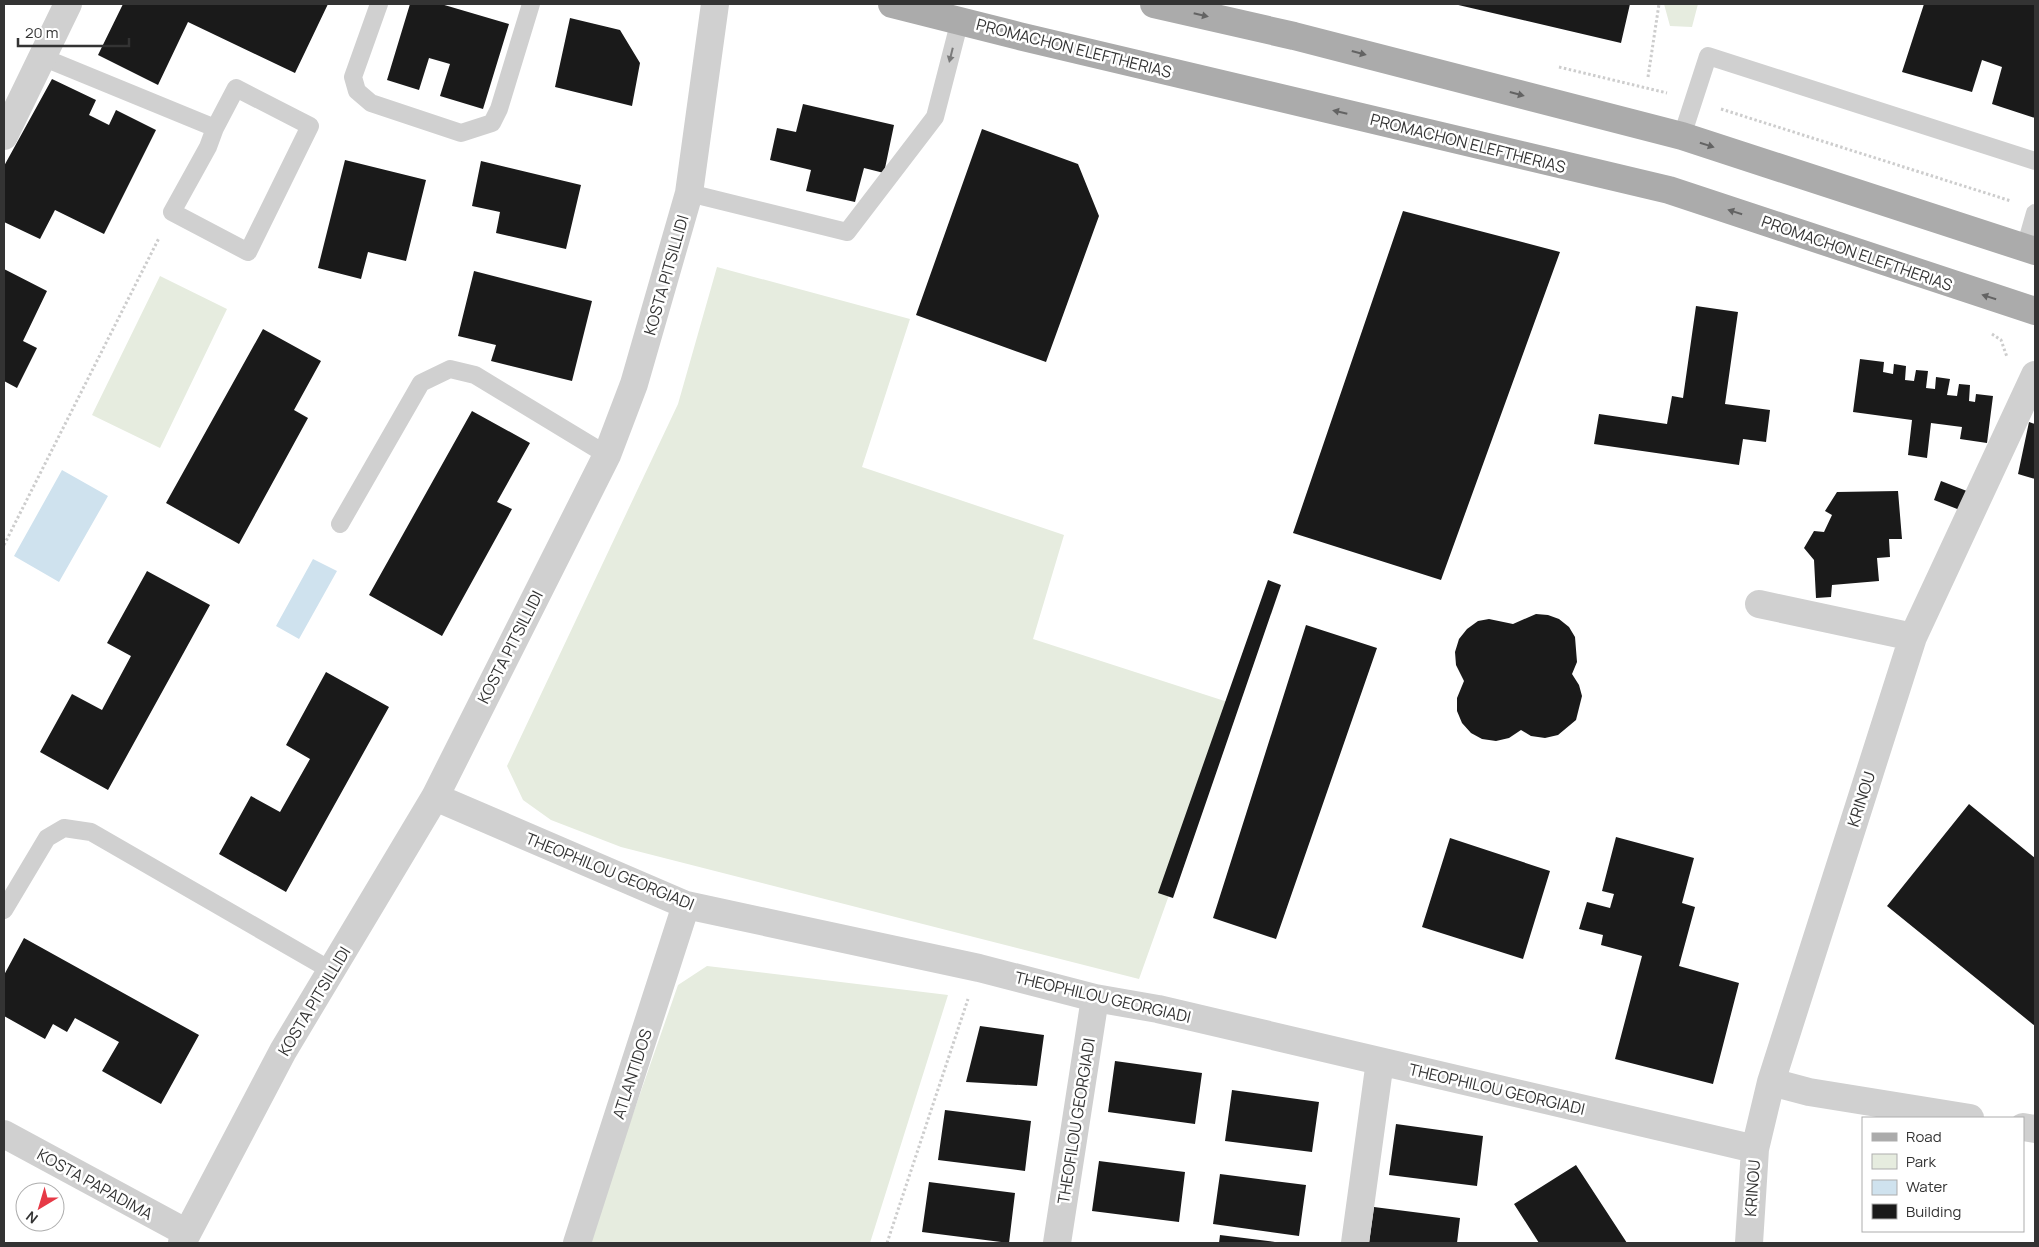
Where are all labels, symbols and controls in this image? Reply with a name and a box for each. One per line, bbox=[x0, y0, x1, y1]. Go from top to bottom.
one-way arrow bbox=[1194, 11, 1209, 19]
street label: PROMACHON ELEFTHERIAS bbox=[974, 13, 1174, 83]
scale bar bbox=[18, 15, 129, 47]
text: 20 m bbox=[25, 22, 58, 43]
one-way arrow bbox=[947, 47, 955, 62]
one-way arrow bbox=[1352, 49, 1367, 57]
one-way arrow bbox=[1509, 90, 1524, 98]
one-way arrow bbox=[1333, 108, 1348, 116]
street label: PROMACHON ELEFTHERIAS bbox=[1368, 108, 1568, 178]
one-way arrow bbox=[1700, 141, 1715, 149]
one-way arrow bbox=[1728, 207, 1743, 215]
street label: PROMACHON ELEFTHERIAS bbox=[1759, 210, 1955, 296]
street label: KOSTA PITSILLIDI bbox=[638, 212, 694, 338]
one-way arrow bbox=[1981, 292, 1996, 300]
street label: KOSTA PITSILLIDI bbox=[472, 587, 548, 707]
street label: KRINOU bbox=[1842, 768, 1880, 830]
street label: THEOPHILOU GEORGIADI bbox=[522, 827, 698, 915]
street label: KOSTA PITSILLIDI bbox=[273, 942, 355, 1060]
street label: THEOPHILOU GEORGIADI bbox=[1013, 966, 1193, 1028]
street label: ATLANTIDOS bbox=[607, 1026, 657, 1122]
street label: THEOFILOU GEORGIADI bbox=[1052, 1037, 1100, 1205]
street label: THEOPHILOU GEORGIADI bbox=[1407, 1058, 1587, 1120]
legend bbox=[1862, 1117, 2024, 1232]
text: Road bbox=[1906, 1126, 1942, 1147]
street label: KOSTA PAPADIMA bbox=[33, 1143, 157, 1225]
text: Park bbox=[1906, 1151, 1936, 1172]
street label: KRINOU bbox=[1739, 1159, 1765, 1217]
text: Water bbox=[1906, 1176, 1948, 1197]
north arrow bbox=[15, 1182, 65, 1232]
text: Building bbox=[1906, 1201, 1961, 1222]
text: N bbox=[22, 1207, 42, 1228]

